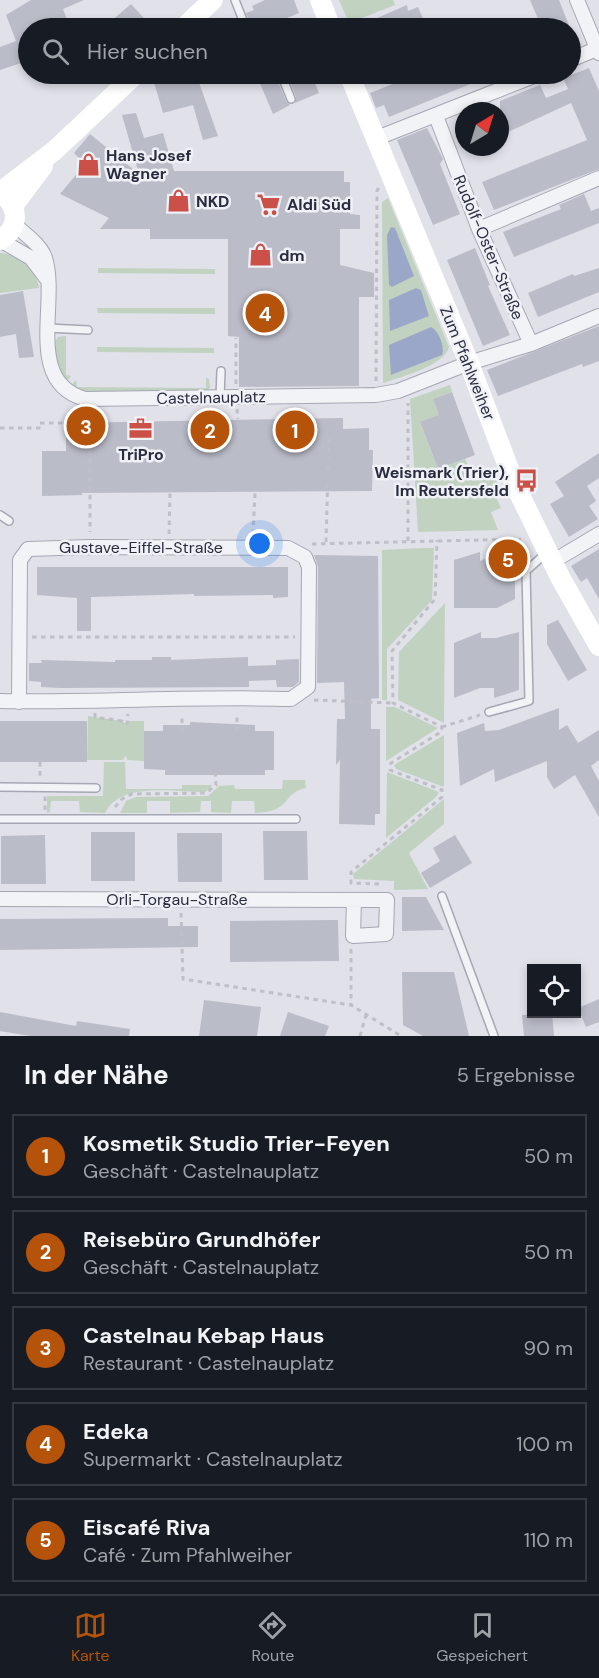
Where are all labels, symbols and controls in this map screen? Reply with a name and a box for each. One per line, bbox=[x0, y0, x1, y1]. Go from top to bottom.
search box bbox=[18, 18, 581, 84]
icon: search bbox=[39, 35, 72, 68]
text: Hier suchen bbox=[87, 37, 208, 66]
north arrow bbox=[455, 102, 509, 156]
place label: Hans Josef Wagner bbox=[106, 145, 192, 184]
shop icon: Hans Josef Wagner bbox=[75, 151, 101, 177]
street label: Rudolf-Oster-Straße bbox=[449, 172, 529, 323]
shop icon: NKD bbox=[165, 188, 191, 214]
place label: NKD bbox=[196, 191, 229, 212]
supermarket icon: Aldi Süd bbox=[256, 191, 282, 217]
place label: Aldi Süd bbox=[287, 194, 351, 215]
shop icon: dm bbox=[248, 242, 274, 268]
place label: dm bbox=[279, 245, 305, 266]
pin: 4 bbox=[246, 290, 284, 336]
street label: Zum Pfahlweiher bbox=[435, 303, 500, 423]
street label: Castelnauplatz bbox=[156, 386, 266, 409]
pin: 3 bbox=[66, 404, 106, 448]
pin: 2 bbox=[190, 408, 230, 452]
pin: 1 bbox=[276, 408, 314, 452]
office icon: TriPro bbox=[128, 416, 154, 442]
place label: TriPro bbox=[118, 444, 164, 465]
place label: Weismark (Trier), Im Reutersfeld bbox=[374, 462, 509, 501]
bus stop icon: Weismark (Trier), Im Reutersfeld bbox=[514, 468, 540, 494]
your location bbox=[245, 529, 274, 558]
pin: 5 bbox=[488, 536, 528, 582]
street label: Gustave-Eiffel-Straße bbox=[59, 537, 223, 558]
street label: Orli-Torgau-Straße bbox=[106, 889, 248, 910]
map controls bbox=[527, 964, 581, 1018]
button: locate bbox=[527, 964, 581, 1018]
text: In der Nähe bbox=[24, 1058, 169, 1092]
text: 5 Ergebnisse bbox=[457, 1062, 575, 1088]
text: Kosmetik Studio Trier-Feyen bbox=[83, 1129, 390, 1158]
text: 1 bbox=[42, 1143, 49, 1169]
text: 50 m bbox=[524, 1143, 573, 1169]
text: Geschäft · Castelnauplatz bbox=[83, 1158, 319, 1184]
text: Reisebüro Grundhöfer bbox=[83, 1225, 320, 1254]
text: 2 bbox=[40, 1239, 51, 1265]
text: 50 m bbox=[524, 1239, 573, 1265]
text: Geschäft · Castelnauplatz bbox=[83, 1254, 319, 1280]
text: Castelnau Kebap Haus bbox=[83, 1321, 324, 1350]
text: 3 bbox=[39, 1335, 52, 1361]
text: 90 m bbox=[524, 1335, 573, 1361]
text: Restaurant · Castelnauplatz bbox=[83, 1350, 334, 1376]
text: Edeka bbox=[83, 1417, 149, 1446]
text: 4 bbox=[39, 1431, 52, 1457]
text: 100 m bbox=[516, 1431, 573, 1457]
text: Supermarkt · Castelnauplatz bbox=[83, 1446, 343, 1472]
text: Eiscafé Riva bbox=[83, 1513, 211, 1542]
text: 5 bbox=[39, 1527, 52, 1553]
text: 110 m bbox=[524, 1527, 573, 1553]
text: Café · Zum Pfahlweiher bbox=[83, 1542, 292, 1568]
tab: Karte bbox=[71, 1609, 110, 1666]
tab: Route bbox=[252, 1609, 294, 1666]
tab: Gespeichert bbox=[436, 1609, 528, 1666]

